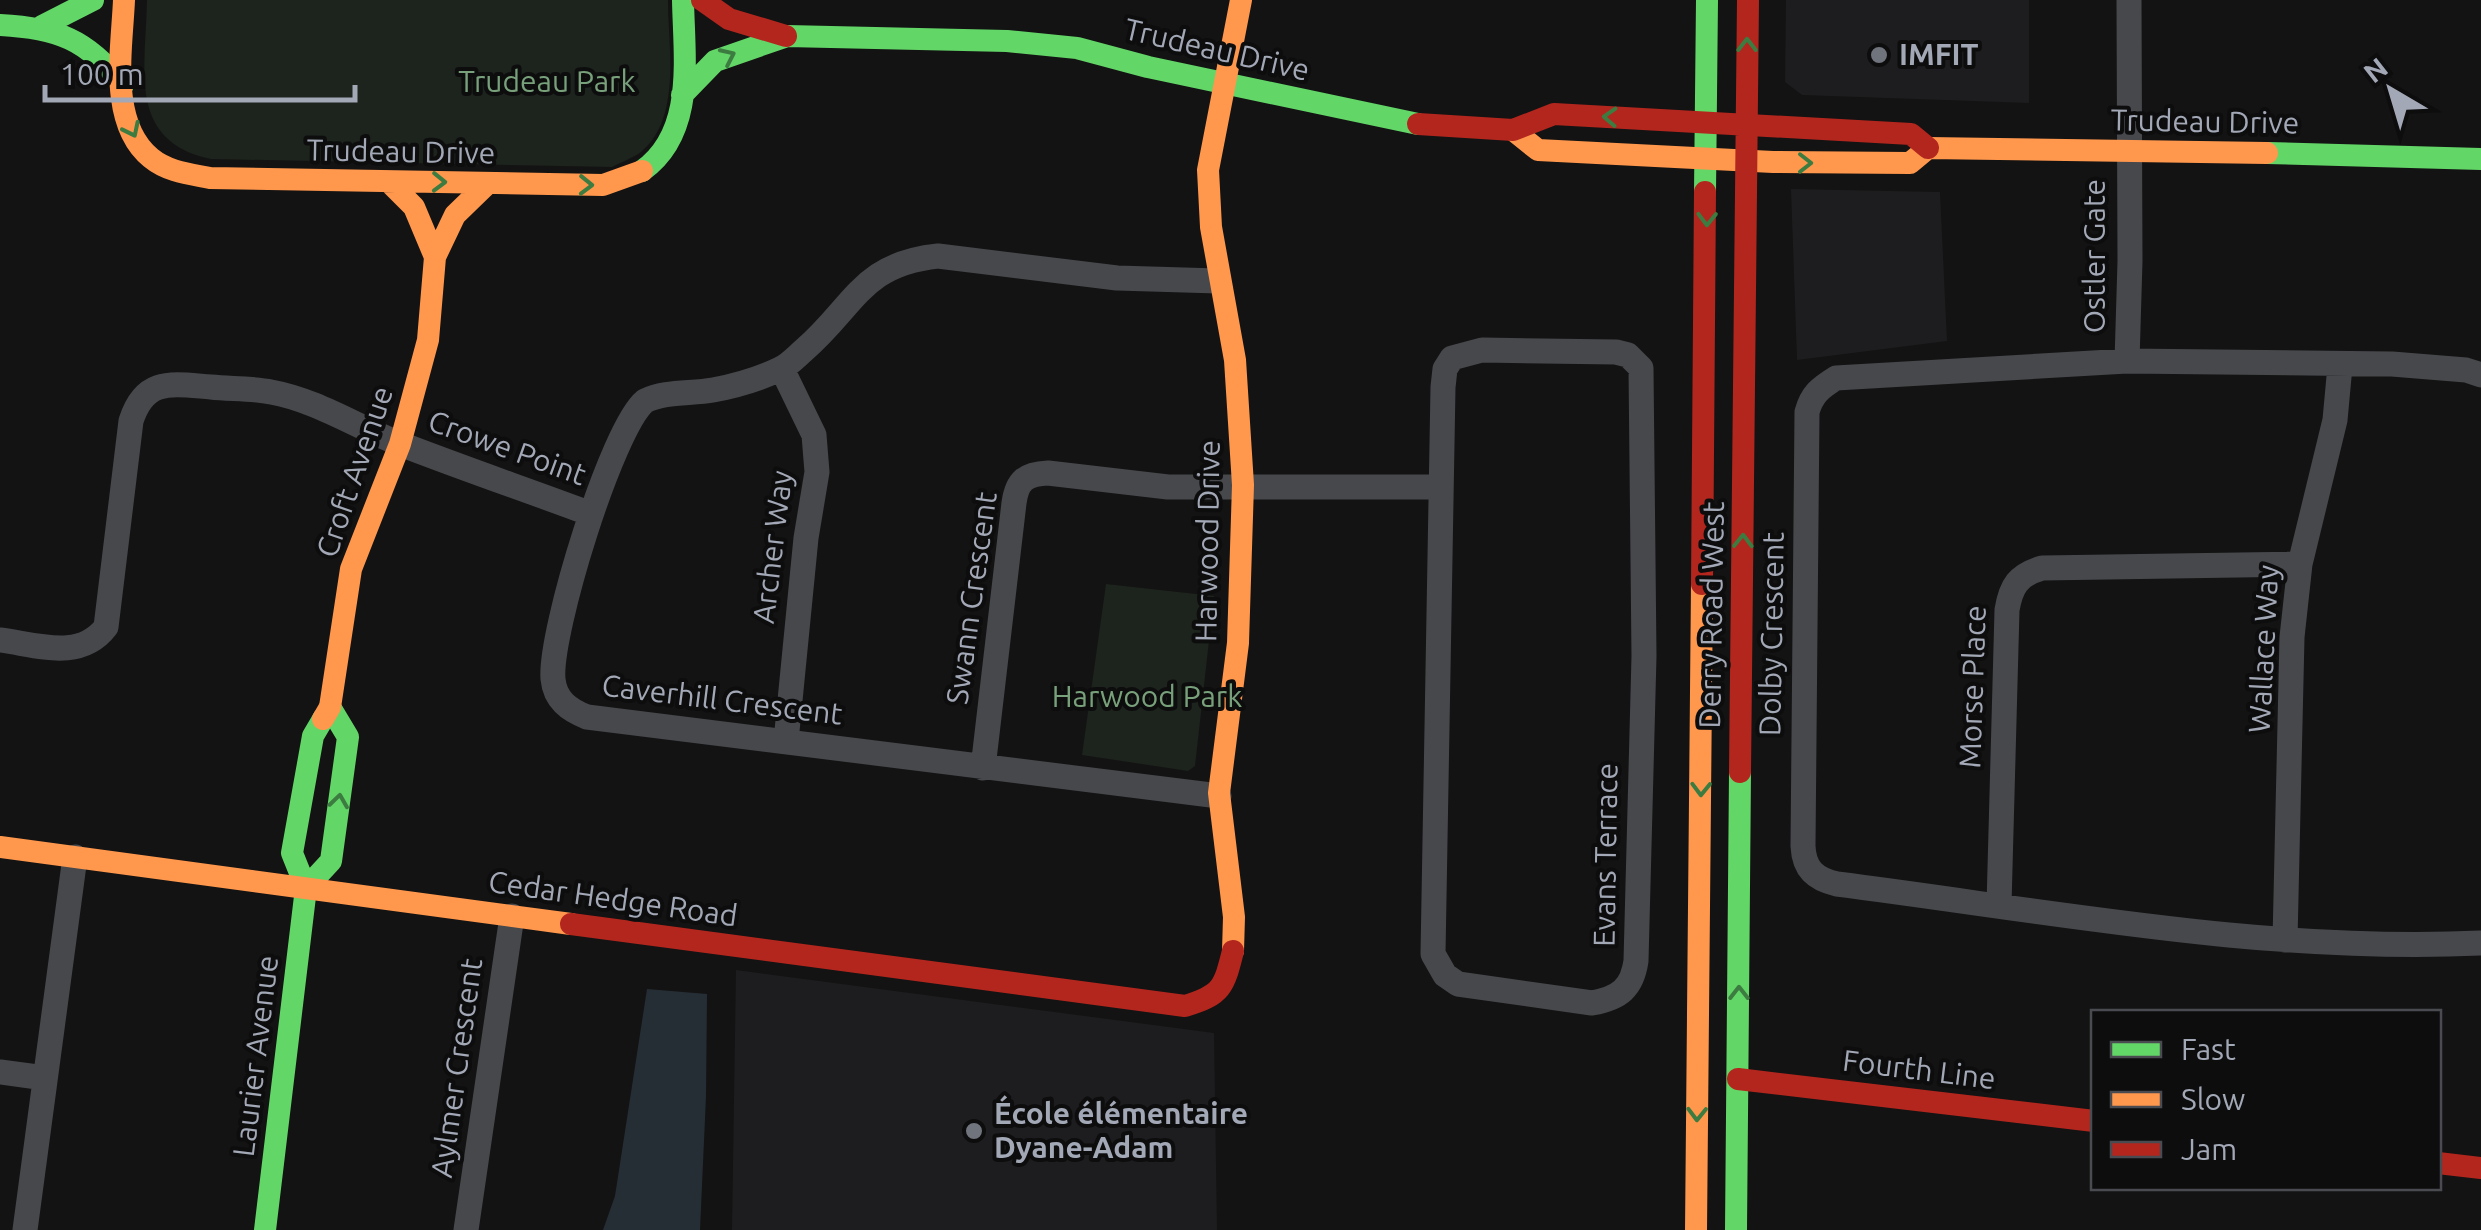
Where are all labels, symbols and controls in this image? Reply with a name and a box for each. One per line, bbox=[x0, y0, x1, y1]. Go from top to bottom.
street label: Trudeau Drive bbox=[1122, 11, 1313, 87]
one-way arrow bbox=[1736, 36, 1758, 52]
place label: IMFIT bbox=[1899, 37, 1979, 71]
scale bar bbox=[45, 40, 355, 102]
north arrow bbox=[2341, 40, 2441, 140]
marker: IMFIT bbox=[1868, 44, 1890, 66]
one-way arrow bbox=[718, 48, 736, 68]
text: N bbox=[2358, 51, 2393, 89]
text: 100 m bbox=[60, 57, 144, 91]
park label: Trudeau Park bbox=[458, 64, 636, 98]
street label: Trudeau Drive bbox=[2110, 102, 2300, 140]
one-way arrow bbox=[1602, 106, 1618, 127]
one-way arrow bbox=[119, 120, 139, 138]
street label: Trudeau Drive bbox=[306, 132, 496, 170]
one-way arrow bbox=[1798, 152, 1814, 173]
one-way arrow bbox=[431, 172, 447, 193]
one-way arrow bbox=[578, 174, 594, 196]
street label: Ostler Gate bbox=[2077, 179, 2111, 333]
one-way arrow bbox=[1697, 211, 1718, 227]
street label: Croft Avenue bbox=[309, 382, 399, 562]
street label: Crowe Point bbox=[424, 403, 591, 491]
street label: Harwood Drive bbox=[1188, 440, 1226, 642]
street label: Archer Way bbox=[746, 469, 798, 625]
street label: Swann Crescent bbox=[939, 489, 1003, 706]
street label: Derry Road West bbox=[1692, 501, 1730, 729]
street label: Dolby Crescent bbox=[1752, 531, 1790, 736]
one-way arrow bbox=[1732, 532, 1754, 548]
street label: Wallace Way bbox=[2242, 564, 2284, 734]
street label: Morse Place bbox=[1952, 605, 1992, 769]
street label: Caverhill Crescent bbox=[600, 667, 844, 731]
park label: Harwood Park bbox=[1052, 679, 1242, 713]
street label: Evans Terrace bbox=[1586, 763, 1624, 947]
one-way arrow bbox=[1690, 782, 1712, 797]
one-way arrow bbox=[328, 792, 349, 808]
street label: Cedar Hedge Road bbox=[487, 864, 740, 932]
street label: Laurier Avenue bbox=[226, 953, 284, 1158]
street label: Aylmer Crescent bbox=[424, 956, 488, 1180]
one-way arrow bbox=[1728, 984, 1750, 1000]
legend bbox=[2091, 1010, 2441, 1190]
text: Fast bbox=[2181, 1032, 2236, 1066]
street label: Fourth Line bbox=[1841, 1043, 1998, 1095]
text: Slow bbox=[2181, 1082, 2245, 1116]
place label: École élémentaire Dyane-Adam bbox=[994, 1095, 1248, 1164]
one-way arrow bbox=[1686, 1106, 1708, 1122]
marker: École élémentaire Dyane-Adam bbox=[963, 1120, 985, 1142]
text: Jam bbox=[2181, 1132, 2237, 1166]

